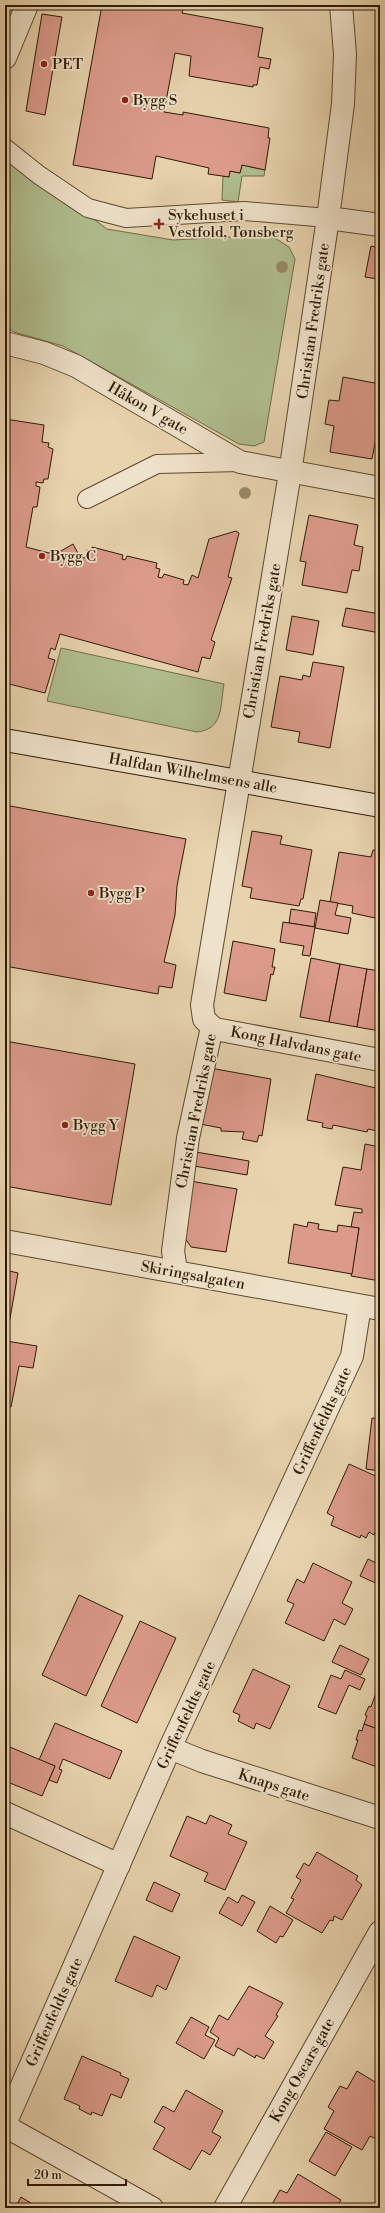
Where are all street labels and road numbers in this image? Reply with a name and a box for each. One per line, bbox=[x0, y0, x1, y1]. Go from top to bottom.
street label: Christian Fredriks gate bbox=[293, 242, 334, 400]
street label: Håkon V gate bbox=[104, 378, 191, 439]
street label: Christian Fredriks gate bbox=[239, 562, 286, 720]
street label: Halfdan Wilhelmsens alle bbox=[107, 749, 279, 798]
street label: Kong Halvdans gate bbox=[229, 1022, 363, 1067]
street label: Christian Fredriks gate bbox=[172, 1032, 221, 1190]
street label: Skiringsalgaten bbox=[139, 1257, 247, 1294]
street label: Griffenfeldts gate bbox=[289, 1364, 356, 1478]
street label: Griffenfeldts gate bbox=[153, 1658, 220, 1772]
street label: Knaps gate bbox=[236, 1765, 312, 1806]
street label: Griffenfeldts gate bbox=[22, 1955, 87, 2070]
street label: Kong Oscars gate bbox=[266, 2015, 339, 2126]

